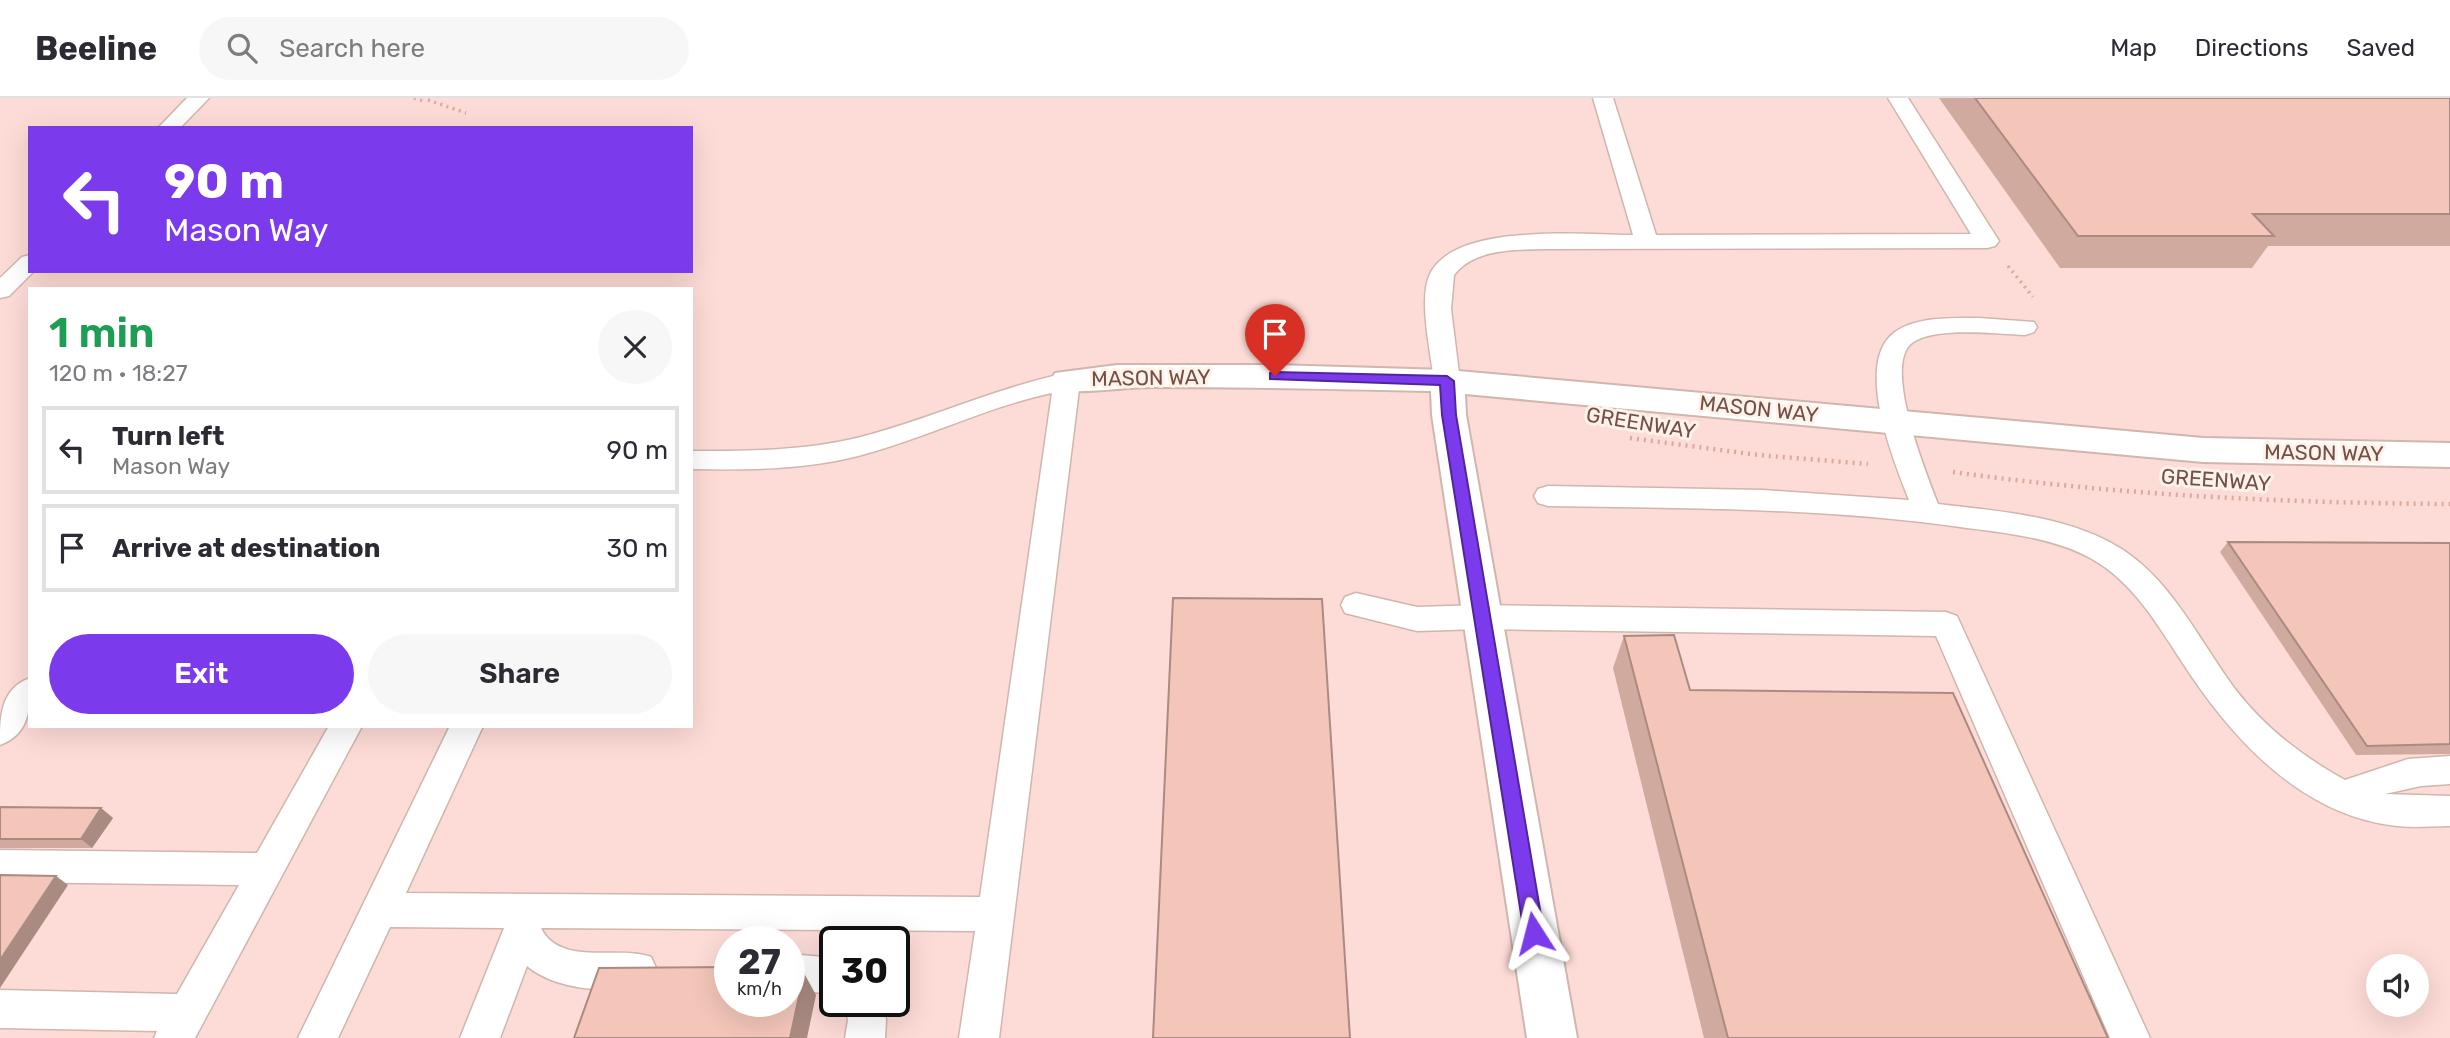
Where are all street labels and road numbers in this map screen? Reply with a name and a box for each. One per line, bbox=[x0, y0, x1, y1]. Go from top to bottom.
street label: MASON WAY bbox=[1091, 364, 1211, 391]
street label: MASON WAY bbox=[1698, 390, 1820, 427]
street label: GREENWAY bbox=[1585, 402, 1698, 443]
street label: MASON WAY bbox=[2264, 439, 2384, 466]
street label: GREENWAY bbox=[2160, 463, 2272, 496]

